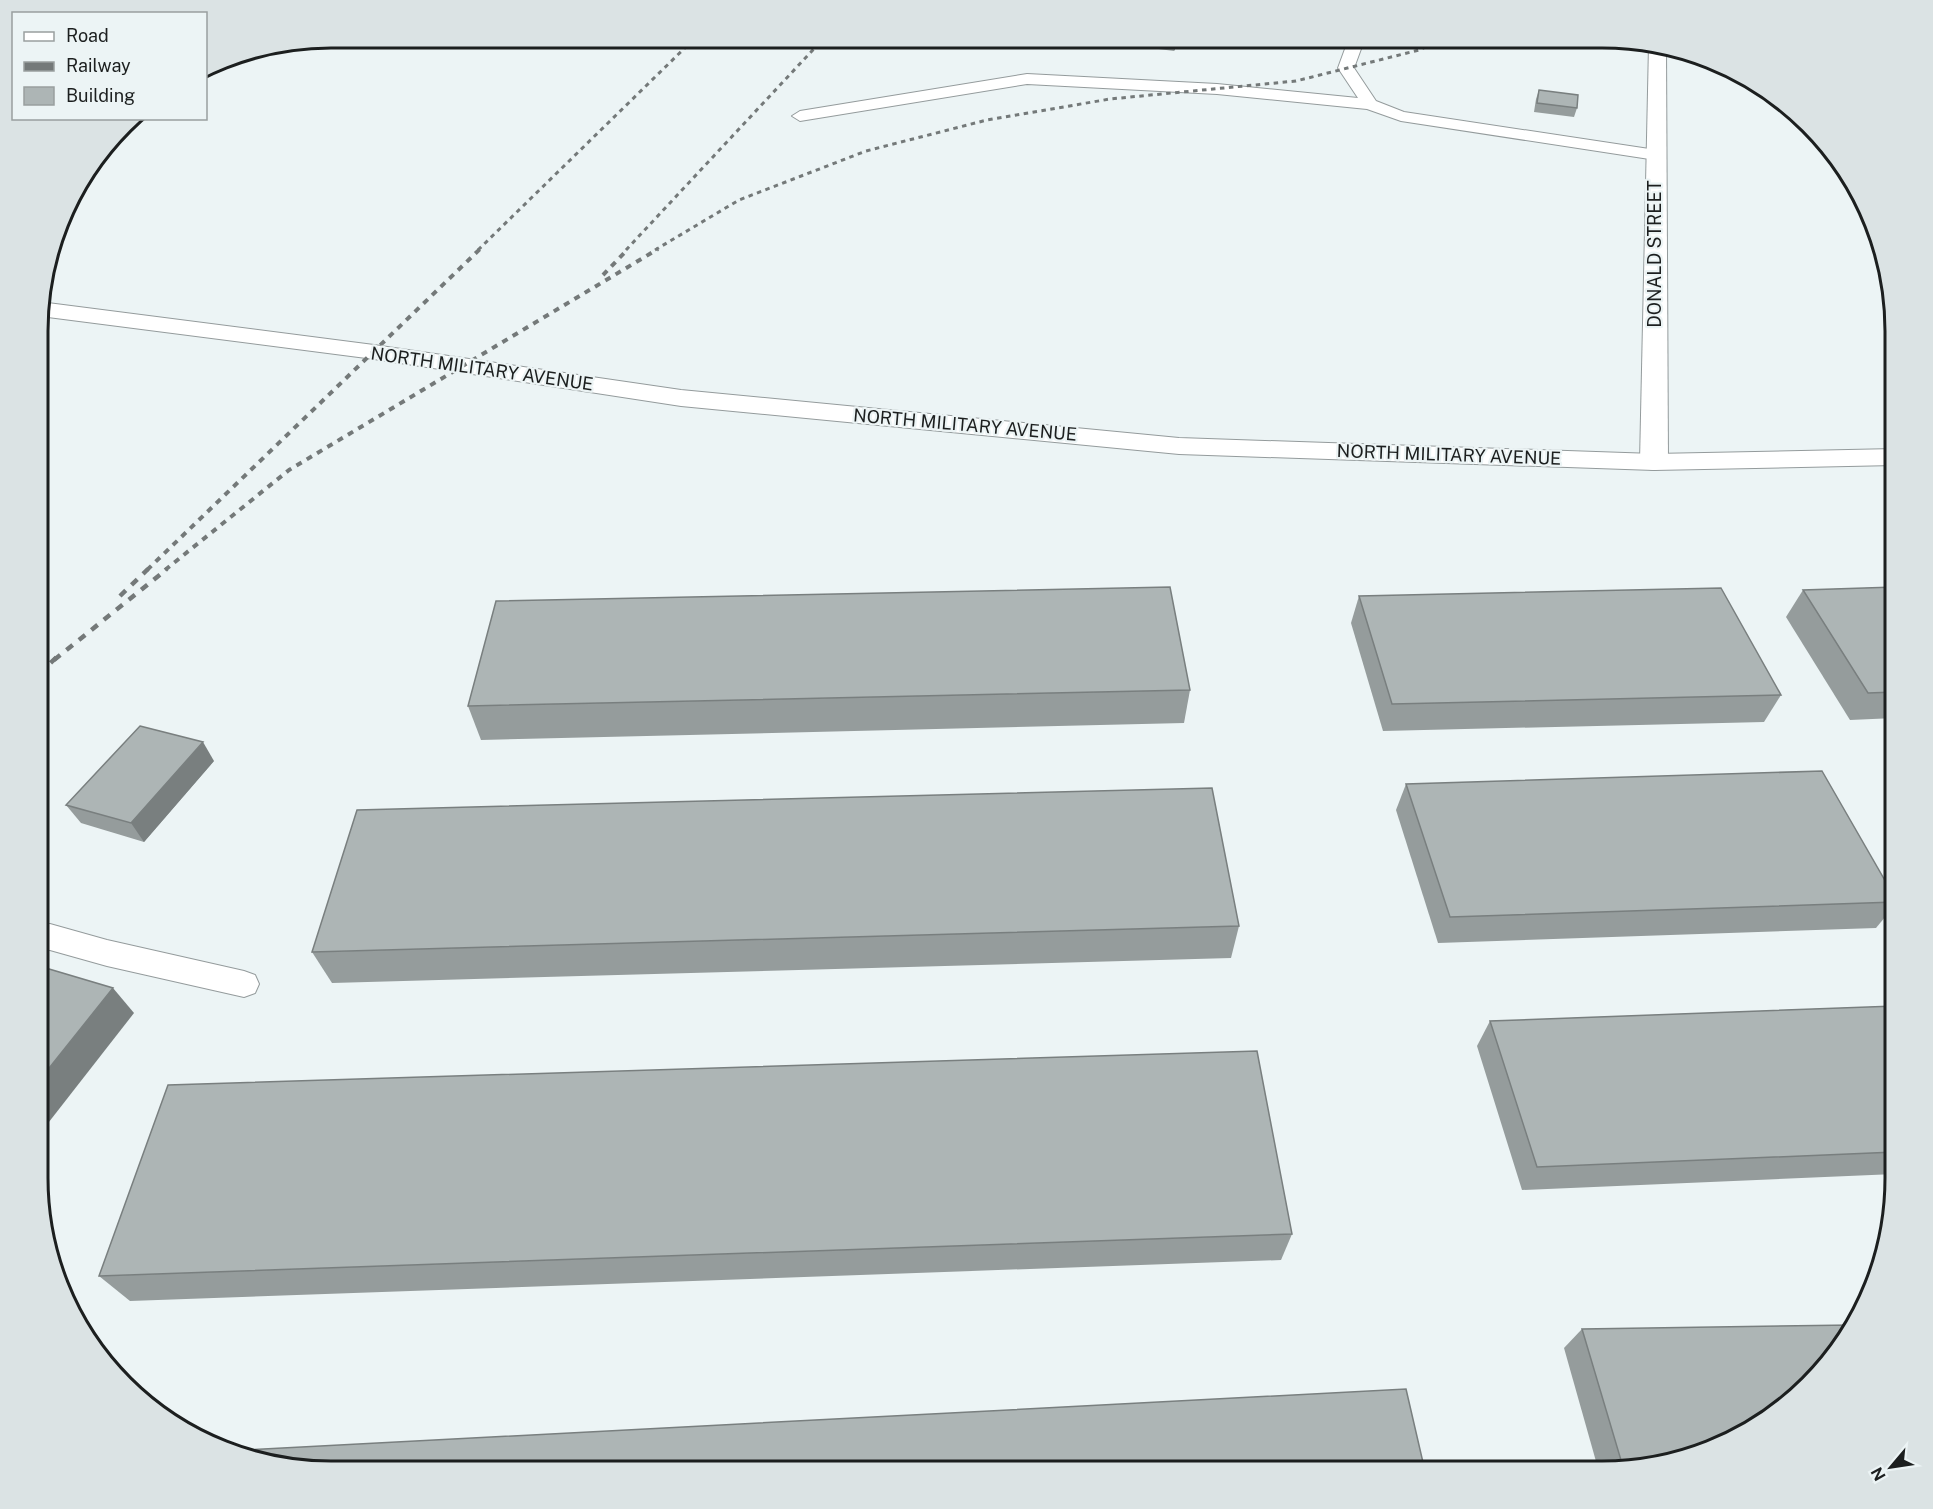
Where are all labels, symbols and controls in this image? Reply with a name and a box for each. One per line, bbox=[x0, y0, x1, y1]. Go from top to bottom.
legend bbox=[12, 12, 207, 120]
text: Road bbox=[66, 25, 109, 46]
text: Railway bbox=[66, 55, 131, 76]
text: Building bbox=[66, 85, 135, 106]
street label: DONALD STREET bbox=[1644, 180, 1665, 328]
street label: NORTH MILITARY AVENUE bbox=[369, 342, 595, 395]
street label: NORTH MILITARY AVENUE bbox=[852, 404, 1078, 445]
street label: NORTH MILITARY AVENUE bbox=[1336, 440, 1562, 469]
north arrow bbox=[1861, 1437, 1921, 1497]
text: N bbox=[1867, 1464, 1890, 1484]

